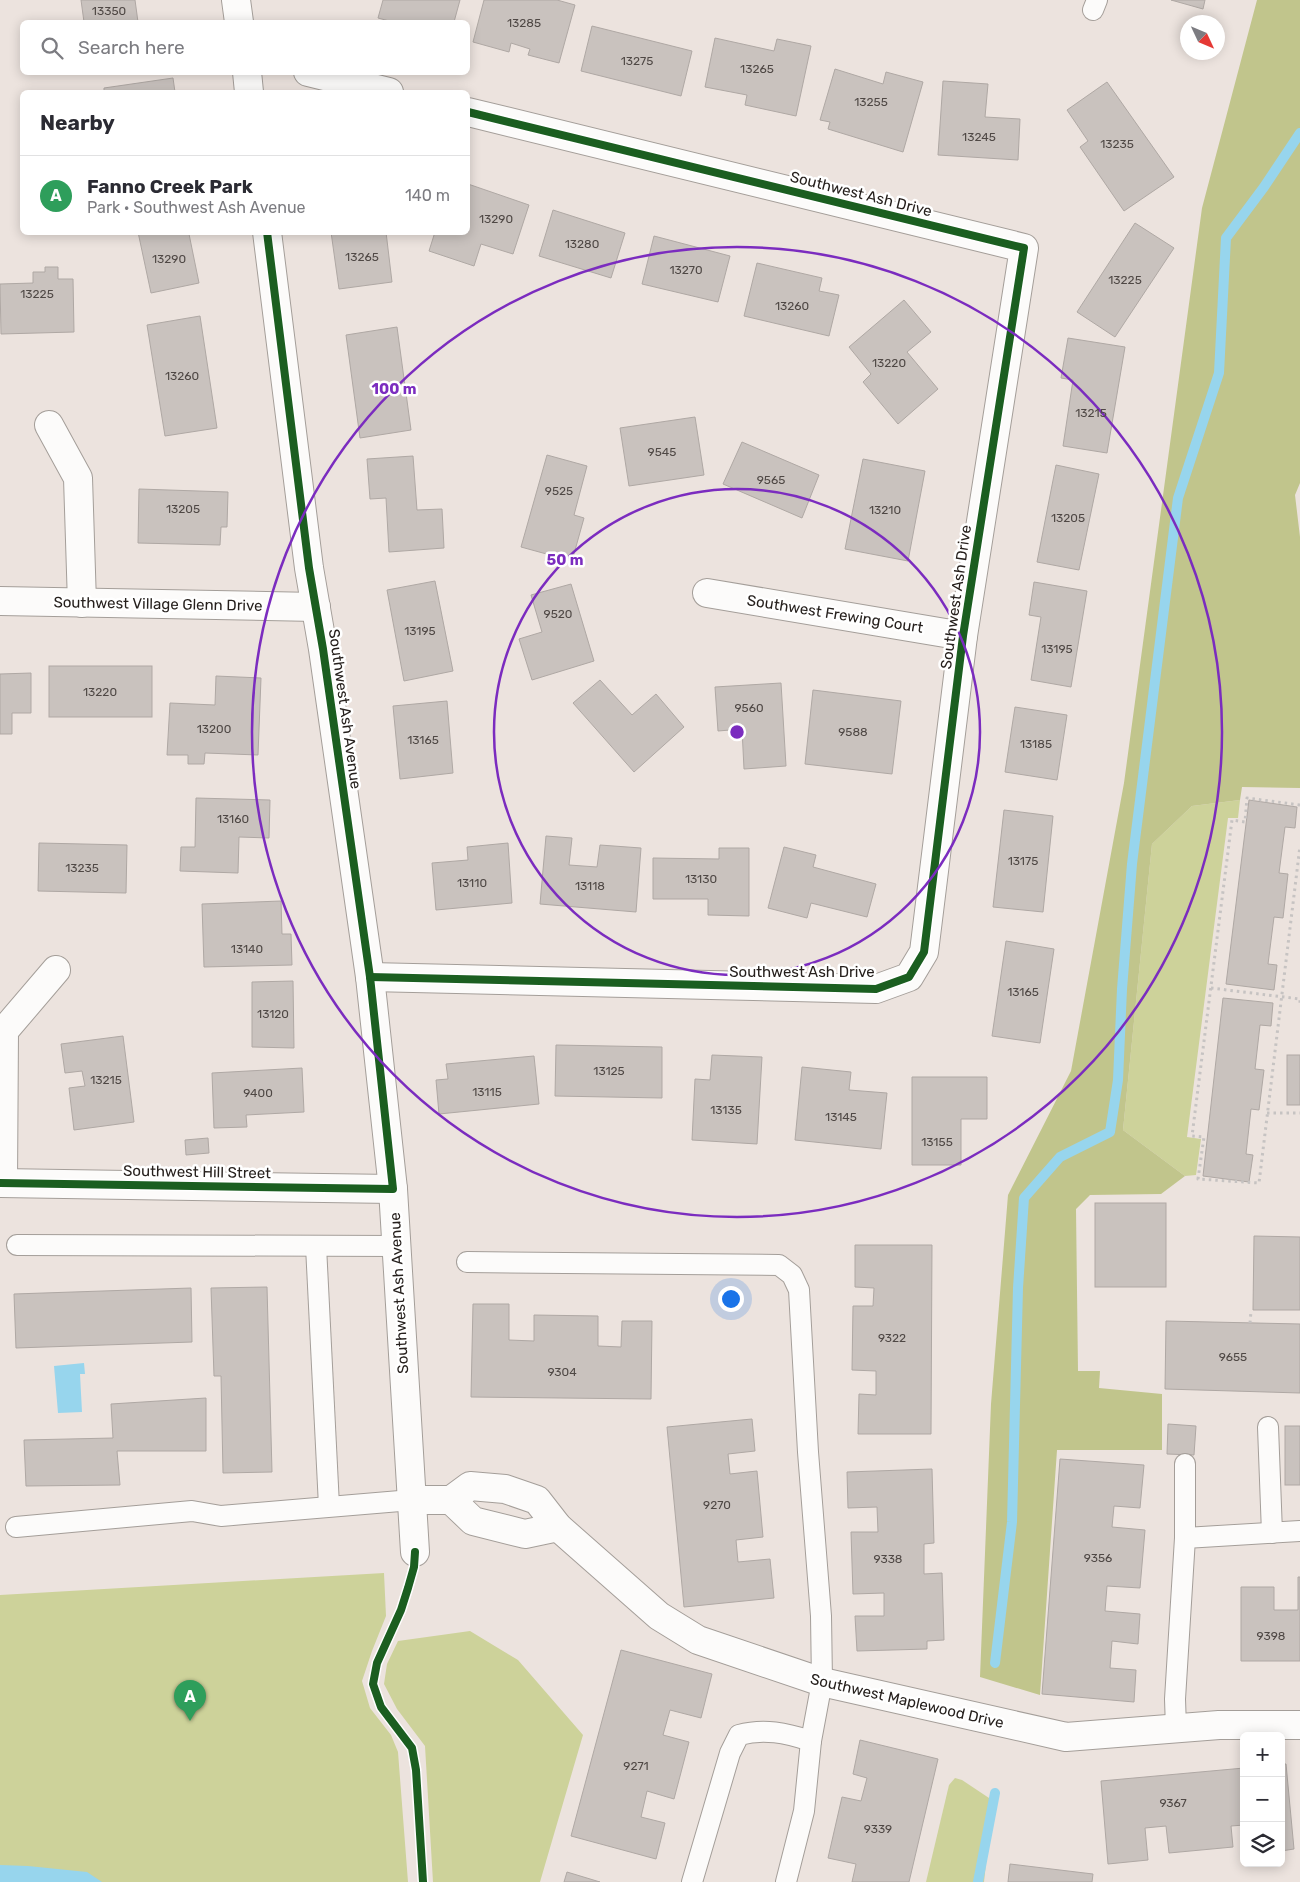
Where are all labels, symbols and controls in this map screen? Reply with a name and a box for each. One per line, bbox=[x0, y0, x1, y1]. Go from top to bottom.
house number: 13350 bbox=[92, 4, 126, 18]
north arrow bbox=[1180, 15, 1225, 60]
house number: 13285 bbox=[507, 16, 541, 30]
search box bbox=[20, 20, 470, 75]
icon: search bbox=[38, 34, 66, 62]
text: Search here bbox=[78, 36, 185, 59]
house number: 13275 bbox=[621, 54, 653, 68]
house number: 13265 bbox=[740, 62, 774, 76]
house number: 13255 bbox=[854, 95, 888, 109]
text: Nearby bbox=[40, 110, 115, 135]
house number: 13245 bbox=[962, 130, 996, 144]
house number: 13235 bbox=[1100, 137, 1134, 151]
street label: Southwest Ash Drive bbox=[788, 168, 934, 220]
text: Fanno Creek Park bbox=[87, 175, 253, 198]
text: A bbox=[50, 186, 62, 205]
text: 140 m bbox=[405, 186, 450, 205]
text: Park · Southwest Ash Avenue bbox=[87, 198, 306, 217]
house number: 13290 bbox=[479, 212, 513, 226]
house number: 13280 bbox=[565, 237, 599, 251]
house number: 13265 bbox=[345, 250, 379, 264]
house number: 13290 bbox=[152, 252, 186, 266]
house number: 13270 bbox=[669, 263, 703, 277]
house number: 13225 bbox=[1108, 273, 1142, 287]
house number: 13225 bbox=[20, 287, 54, 301]
house number: 13260 bbox=[775, 299, 809, 313]
house number: 13220 bbox=[872, 356, 906, 370]
house number: 13260 bbox=[165, 369, 199, 383]
text: 100 m bbox=[372, 380, 416, 398]
house number: 13215 bbox=[1075, 406, 1107, 420]
house number: 9545 bbox=[648, 445, 676, 459]
house number: 9565 bbox=[757, 473, 785, 487]
house number: 9525 bbox=[545, 484, 573, 498]
house number: 13205 bbox=[166, 502, 200, 516]
house number: 13210 bbox=[869, 503, 901, 517]
house number: 13205 bbox=[1051, 511, 1085, 525]
street label: Southwest Ash Drive bbox=[937, 524, 975, 670]
text: 50 m bbox=[547, 551, 583, 569]
street label: Southwest Frewing Court bbox=[746, 591, 925, 637]
street label: Southwest Village Glenn Drive bbox=[53, 593, 263, 615]
house number: 9520 bbox=[544, 607, 572, 621]
house number: 13195 bbox=[404, 624, 436, 638]
street label: Southwest Ash Avenue bbox=[325, 628, 365, 790]
house number: 13195 bbox=[1041, 642, 1073, 656]
house number: 13220 bbox=[83, 685, 117, 699]
house number: 9560 bbox=[734, 701, 764, 715]
house number: 13200 bbox=[197, 722, 231, 736]
centre of rings bbox=[728, 723, 746, 741]
house number: 9588 bbox=[838, 725, 868, 739]
house number: 13165 bbox=[407, 733, 439, 747]
house number: 13185 bbox=[1020, 737, 1052, 751]
house number: 13160 bbox=[217, 812, 249, 826]
house number: 13175 bbox=[1008, 854, 1038, 868]
house number: 13235 bbox=[65, 861, 99, 875]
house number: 13130 bbox=[685, 872, 717, 886]
house number: 13110 bbox=[457, 876, 487, 890]
house number: 13118 bbox=[575, 879, 605, 893]
house number: 13140 bbox=[231, 942, 263, 956]
street label: Southwest Ash Drive bbox=[729, 963, 875, 981]
house number: 13165 bbox=[1007, 985, 1039, 999]
house number: 13120 bbox=[257, 1007, 289, 1021]
house number: 13125 bbox=[593, 1064, 625, 1078]
house number: 13215 bbox=[90, 1073, 122, 1087]
house number: 13115 bbox=[472, 1085, 502, 1099]
house number: 9400 bbox=[243, 1086, 273, 1100]
house number: 13135 bbox=[710, 1103, 742, 1117]
house number: 13145 bbox=[825, 1110, 857, 1124]
house number: 13155 bbox=[921, 1135, 953, 1149]
street label: Southwest Hill Street bbox=[123, 1162, 271, 1182]
street label: Southwest Ash Avenue bbox=[386, 1212, 412, 1374]
your location bbox=[718, 1286, 744, 1312]
house number: 9322 bbox=[878, 1331, 906, 1345]
house number: 9655 bbox=[1219, 1350, 1247, 1364]
house number: 9304 bbox=[547, 1365, 577, 1379]
house number: 9270 bbox=[703, 1498, 731, 1512]
house number: 9356 bbox=[1084, 1551, 1112, 1565]
house number: 9338 bbox=[874, 1552, 903, 1566]
house number: 9398 bbox=[1257, 1629, 1285, 1643]
street label: Southwest Maplewood Drive bbox=[809, 1670, 1005, 1732]
pin: A bbox=[174, 1680, 206, 1721]
map controls bbox=[1240, 1732, 1285, 1867]
button: + bbox=[1240, 1732, 1285, 1777]
house number: 9271 bbox=[623, 1759, 649, 1773]
button: − bbox=[1240, 1777, 1285, 1822]
house number: 9367 bbox=[1159, 1796, 1187, 1810]
house number: 9339 bbox=[864, 1822, 892, 1836]
button: layers bbox=[1240, 1822, 1285, 1867]

